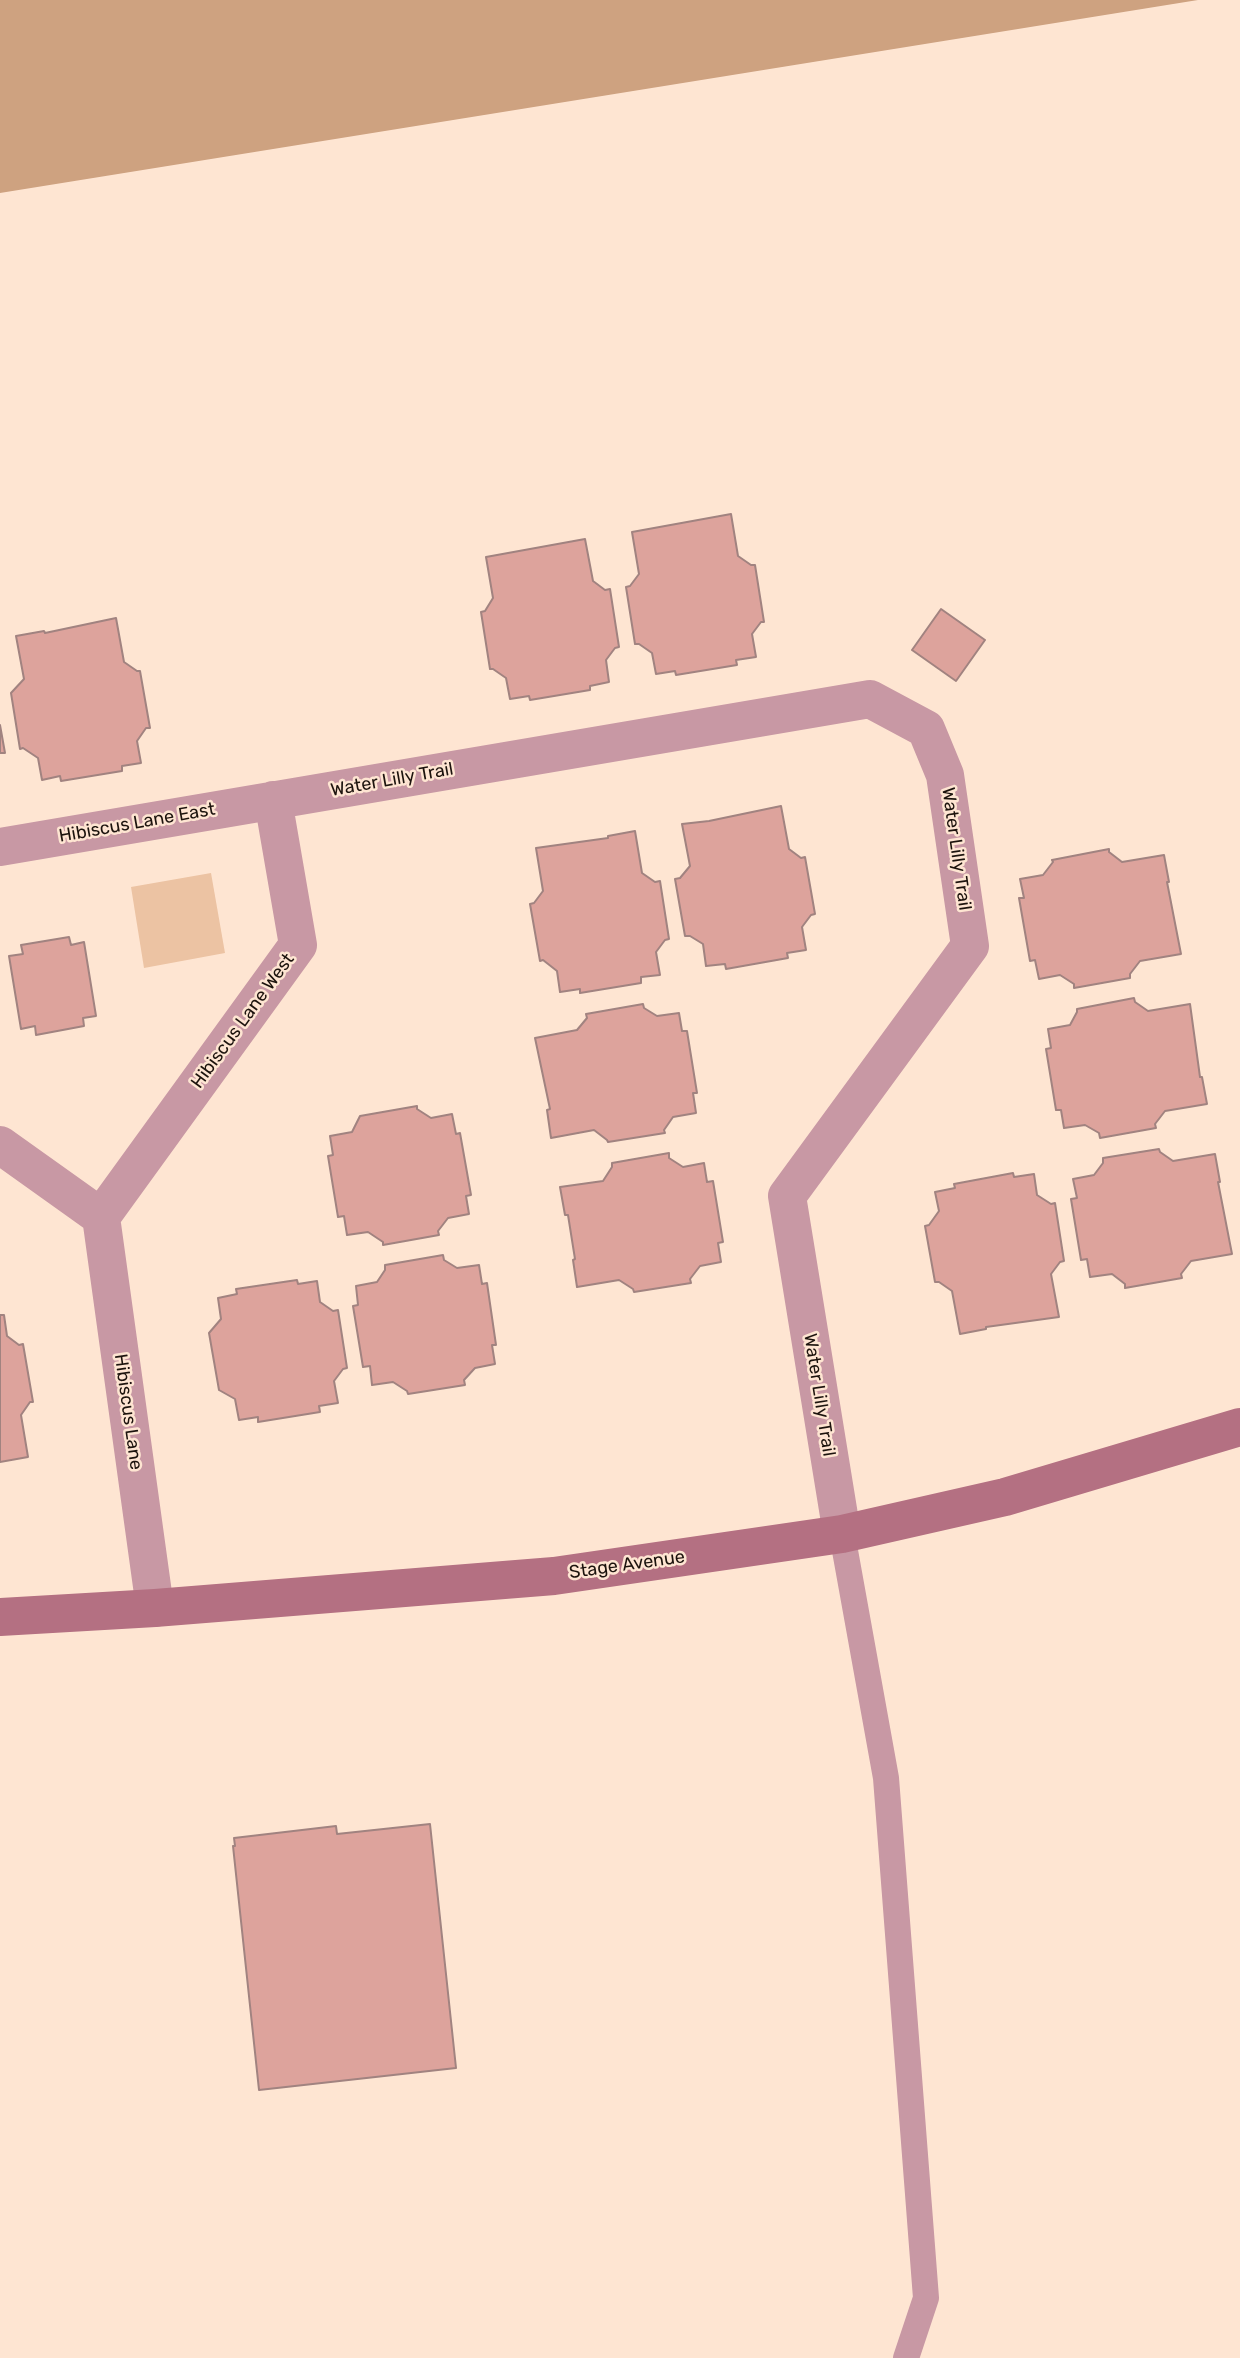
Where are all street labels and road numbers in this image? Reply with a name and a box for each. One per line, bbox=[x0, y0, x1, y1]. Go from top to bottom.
street label: Water Lilly Trail bbox=[329, 759, 455, 801]
street label: Water Lilly Trail bbox=[937, 786, 975, 912]
street label: Hibiscus Lane East bbox=[57, 799, 217, 847]
street label: Hibiscus Lane West bbox=[187, 949, 299, 1093]
street label: Water Lilly Trail bbox=[799, 1332, 839, 1458]
street label: Hibiscus Lane bbox=[109, 1353, 147, 1471]
street label: Stage Avenue bbox=[568, 1546, 686, 1584]

